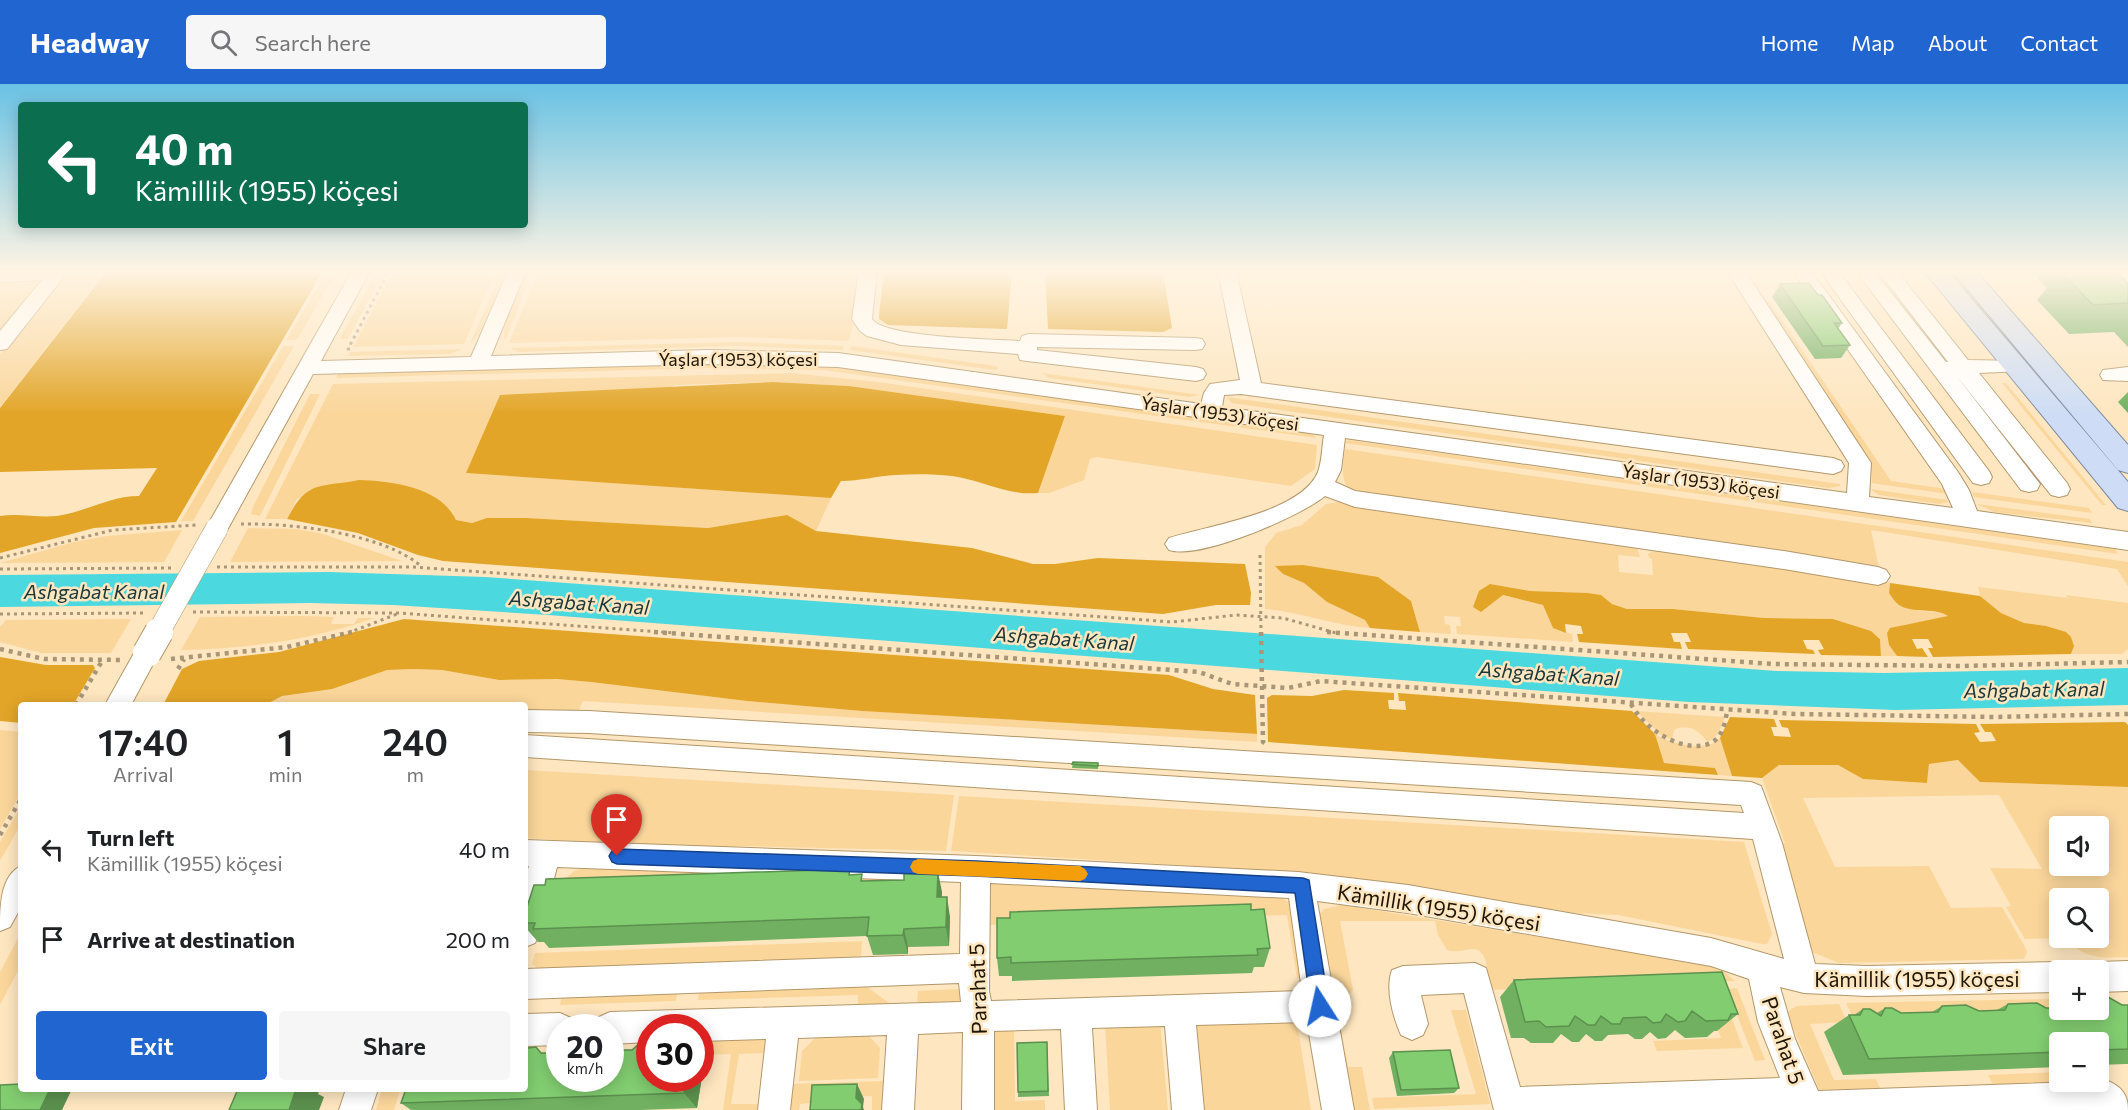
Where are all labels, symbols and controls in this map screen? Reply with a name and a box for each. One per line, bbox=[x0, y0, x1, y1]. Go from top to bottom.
search box bbox=[186, 15, 606, 69]
text: Headway bbox=[30, 25, 150, 59]
icon: search bbox=[207, 26, 240, 59]
text: Search here bbox=[255, 29, 371, 56]
text: Home bbox=[1761, 30, 1818, 55]
text: Map bbox=[1851, 30, 1895, 55]
text: About bbox=[1928, 30, 1987, 55]
text: Contact bbox=[2020, 30, 2098, 55]
text: 40 m bbox=[135, 122, 233, 174]
icon: left bbox=[36, 126, 114, 204]
text: Kämillik (1955) köçesi bbox=[135, 174, 399, 207]
street label: Ýaşlar (1953) köçesi bbox=[658, 348, 818, 370]
street label: Ýaşlar (1953) köçesi bbox=[1140, 391, 1300, 435]
street label: Ýaşlar (1953) köçesi bbox=[1621, 459, 1781, 503]
water label: Ashgabat Kanal bbox=[23, 579, 165, 603]
water label: Ashgabat Kanal bbox=[507, 585, 651, 619]
water label: Ashgabat Kanal bbox=[992, 621, 1136, 655]
water label: Ashgabat Kanal bbox=[1477, 656, 1621, 690]
water label: Ashgabat Kanal bbox=[1962, 676, 2105, 702]
text: 17:40 bbox=[98, 719, 188, 763]
text: 1 bbox=[277, 719, 293, 763]
text: 240 bbox=[382, 719, 448, 763]
text: Arrival bbox=[113, 762, 173, 786]
text: min bbox=[268, 762, 302, 786]
text: m bbox=[406, 762, 424, 786]
pin bbox=[591, 794, 642, 856]
icon: arrive bbox=[600, 803, 633, 836]
map controls bbox=[2049, 816, 2109, 1092]
button: sound bbox=[2049, 816, 2109, 876]
text: Turn left bbox=[87, 824, 174, 851]
icon: left bbox=[36, 833, 69, 866]
text: 40 m bbox=[459, 836, 510, 863]
text: Kämillik (1955) köçesi bbox=[87, 851, 283, 875]
street label: Kämillik (1955) köçesi bbox=[1336, 879, 1542, 935]
button: search bbox=[2049, 888, 2109, 948]
icon: arrive bbox=[36, 923, 69, 956]
text: Arrive at destination bbox=[87, 926, 295, 953]
text: 200 m bbox=[446, 926, 510, 953]
street label: Parahat 5 bbox=[963, 943, 991, 1035]
button: + bbox=[2049, 960, 2109, 1020]
street label: Kämillik (1955) köçesi bbox=[1814, 966, 2020, 991]
position arrow bbox=[1288, 974, 1352, 1038]
street label: Parahat 5 bbox=[1757, 993, 1811, 1087]
button: Exit bbox=[36, 1011, 267, 1080]
button: Share bbox=[279, 1011, 510, 1080]
speed limit sign: 30 bbox=[636, 1014, 714, 1092]
text: 20 bbox=[567, 1027, 603, 1064]
button: − bbox=[2049, 1032, 2109, 1092]
text: km/h bbox=[567, 1059, 603, 1077]

